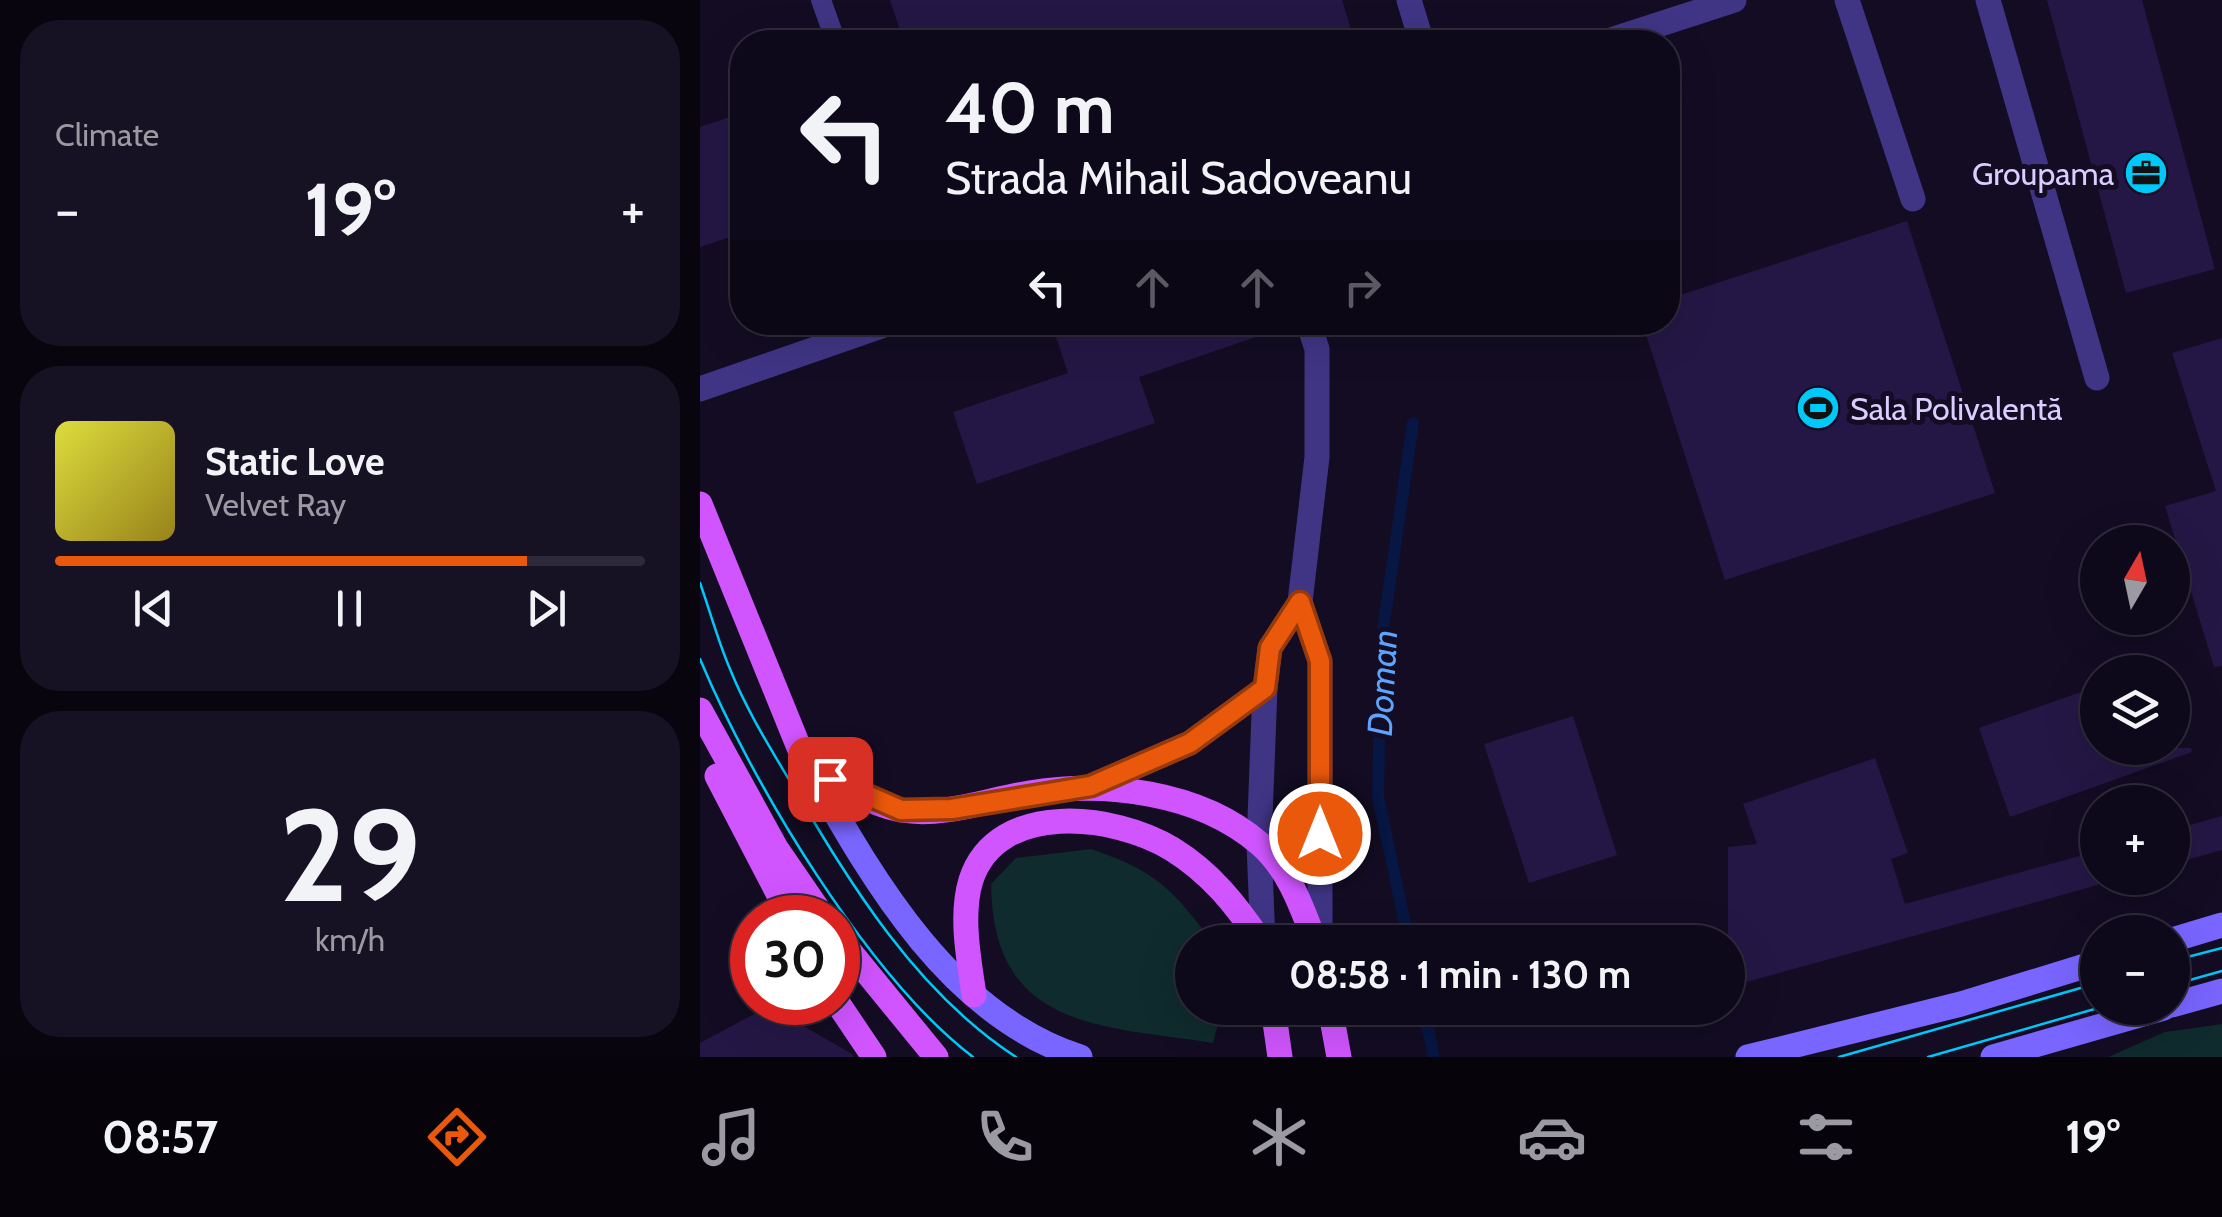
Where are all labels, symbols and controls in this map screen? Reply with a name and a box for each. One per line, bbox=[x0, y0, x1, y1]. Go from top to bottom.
text: 40 m bbox=[945, 65, 1114, 151]
icon: left bbox=[780, 70, 910, 200]
text: Climate bbox=[55, 115, 159, 154]
office icon: Groupama bbox=[2123, 150, 2169, 196]
text: Strada Mihail Sadoveanu bbox=[945, 151, 1412, 205]
place label: Groupama bbox=[1972, 154, 2115, 193]
text: 19° bbox=[304, 164, 396, 255]
text: − bbox=[55, 176, 79, 243]
text: + bbox=[621, 176, 645, 243]
icon: left bbox=[1020, 260, 1075, 315]
icon: ahead bbox=[1125, 260, 1180, 315]
icon: ahead bbox=[1230, 260, 1285, 315]
icon: right bbox=[1335, 260, 1390, 315]
sports icon: Sala Polivalentă bbox=[1795, 385, 1841, 431]
place label: Sala Polivalentă bbox=[1850, 389, 2063, 428]
text: Static Love bbox=[205, 438, 384, 485]
text: Velvet Ray bbox=[205, 485, 346, 524]
north arrow bbox=[2080, 525, 2190, 635]
map controls bbox=[2080, 525, 2190, 1025]
icon: previous bbox=[126, 581, 181, 636]
icon: pause bbox=[322, 581, 377, 636]
icon: next bbox=[519, 581, 574, 636]
water label: Doman bbox=[1358, 629, 1406, 737]
button: layers bbox=[2080, 655, 2190, 765]
pin bbox=[788, 737, 873, 822]
icon: arrive bbox=[803, 752, 858, 807]
text: 29 bbox=[279, 776, 421, 934]
position arrow bbox=[1268, 782, 1372, 886]
button: + bbox=[2080, 785, 2190, 895]
speed limit sign: 30 bbox=[730, 895, 860, 1025]
button: − bbox=[2080, 915, 2190, 1025]
text: km/h bbox=[315, 920, 385, 959]
text: 08:58 · 1 min · 130 m bbox=[1289, 951, 1631, 998]
icon: directions bbox=[422, 1102, 492, 1172]
icon: music bbox=[696, 1102, 766, 1172]
icon: phone bbox=[970, 1102, 1040, 1172]
icon: climate bbox=[1244, 1102, 1314, 1172]
icon: car bbox=[1517, 1102, 1587, 1172]
icon: filters bbox=[1791, 1102, 1861, 1172]
text: 08:57 bbox=[102, 1110, 218, 1164]
text: 19° bbox=[2065, 1110, 2120, 1164]

